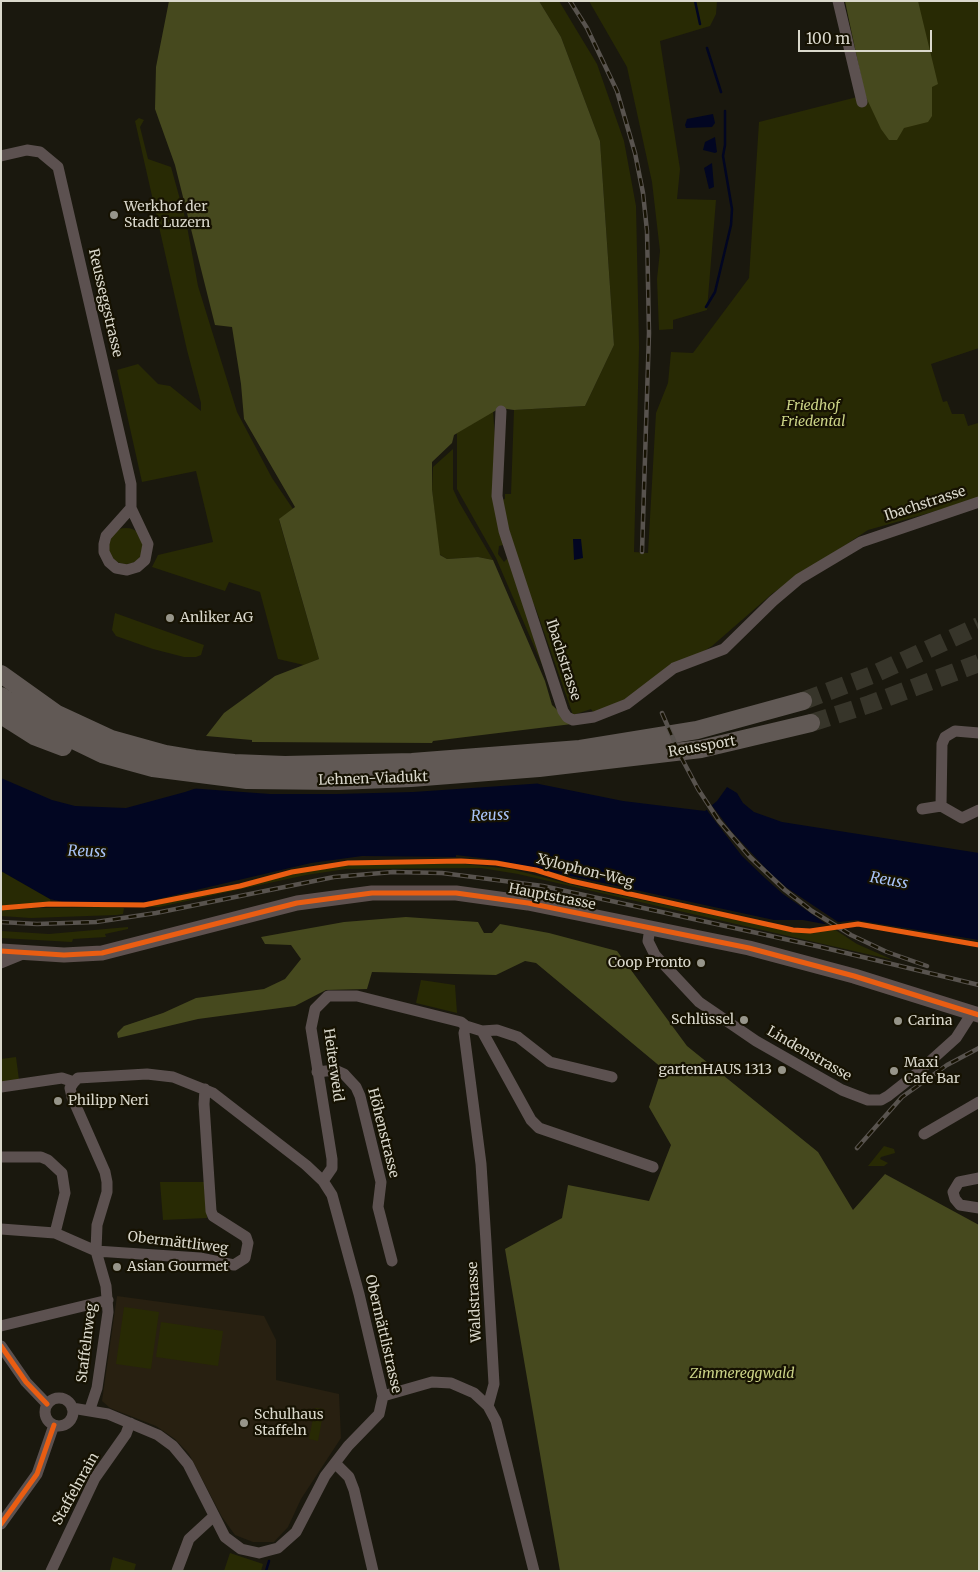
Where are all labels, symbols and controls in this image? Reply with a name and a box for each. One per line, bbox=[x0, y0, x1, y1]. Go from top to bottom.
scale bar bbox=[800, 20, 934, 52]
text: 100 m bbox=[806, 29, 850, 48]
place label: Werkhof der Stadt Luzern bbox=[124, 199, 210, 232]
marker: Werkhof der Stadt Luzern bbox=[108, 209, 120, 221]
street label: Reusseggstrasse bbox=[84, 247, 126, 359]
park label: Friedhof Friedental bbox=[781, 398, 845, 431]
street label: Ibachstrasse bbox=[882, 483, 968, 525]
place label: Anliker AG bbox=[180, 610, 253, 626]
marker: Anliker AG bbox=[164, 612, 176, 624]
street label: Ibachstrasse bbox=[542, 617, 584, 703]
street label: Reussport bbox=[667, 733, 737, 761]
street label: Lehnen-Viadukt bbox=[318, 769, 428, 789]
water label: Reuss bbox=[470, 806, 510, 826]
water label: Reuss bbox=[67, 842, 107, 862]
street label: Xylophon-Weg bbox=[535, 851, 635, 891]
water label: Reuss bbox=[868, 869, 910, 893]
street label: Hauptstrasse bbox=[507, 880, 597, 914]
place label: Coop Pronto bbox=[608, 955, 691, 971]
marker: Coop Pronto bbox=[695, 957, 707, 969]
place label: Schlüssel bbox=[671, 1012, 734, 1028]
place label: Carina bbox=[908, 1013, 952, 1029]
marker: Schlüssel bbox=[738, 1014, 750, 1026]
marker: Carina bbox=[892, 1015, 904, 1027]
street label: Lindenstrasse bbox=[764, 1023, 854, 1085]
street label: Heiterweid bbox=[320, 1027, 346, 1103]
place label: Maxi Cafe Bar bbox=[904, 1055, 960, 1088]
place label: gartenHAUS 1313 bbox=[658, 1062, 772, 1078]
marker: gartenHAUS 1313 bbox=[776, 1064, 788, 1076]
marker: Maxi Cafe Bar bbox=[888, 1065, 900, 1077]
street label: Höhenstrasse bbox=[364, 1086, 402, 1180]
place label: Philipp Neri bbox=[68, 1093, 149, 1109]
marker: Philipp Neri bbox=[52, 1095, 64, 1107]
street label: Obermättliweg bbox=[127, 1229, 229, 1257]
place label: Asian Gourmet bbox=[127, 1259, 229, 1275]
marker: Asian Gourmet bbox=[111, 1261, 123, 1273]
street label: Waldstrasse bbox=[464, 1261, 486, 1343]
street label: Obermättlistrasse bbox=[361, 1273, 405, 1395]
street label: Staffelnweg bbox=[74, 1302, 100, 1384]
park label: Zimmereggwald bbox=[690, 1366, 794, 1382]
place label: Schulhaus Staffeln bbox=[254, 1407, 324, 1440]
marker: Schulhaus Staffeln bbox=[238, 1417, 250, 1429]
street label: Staffelnrain bbox=[49, 1450, 103, 1528]

